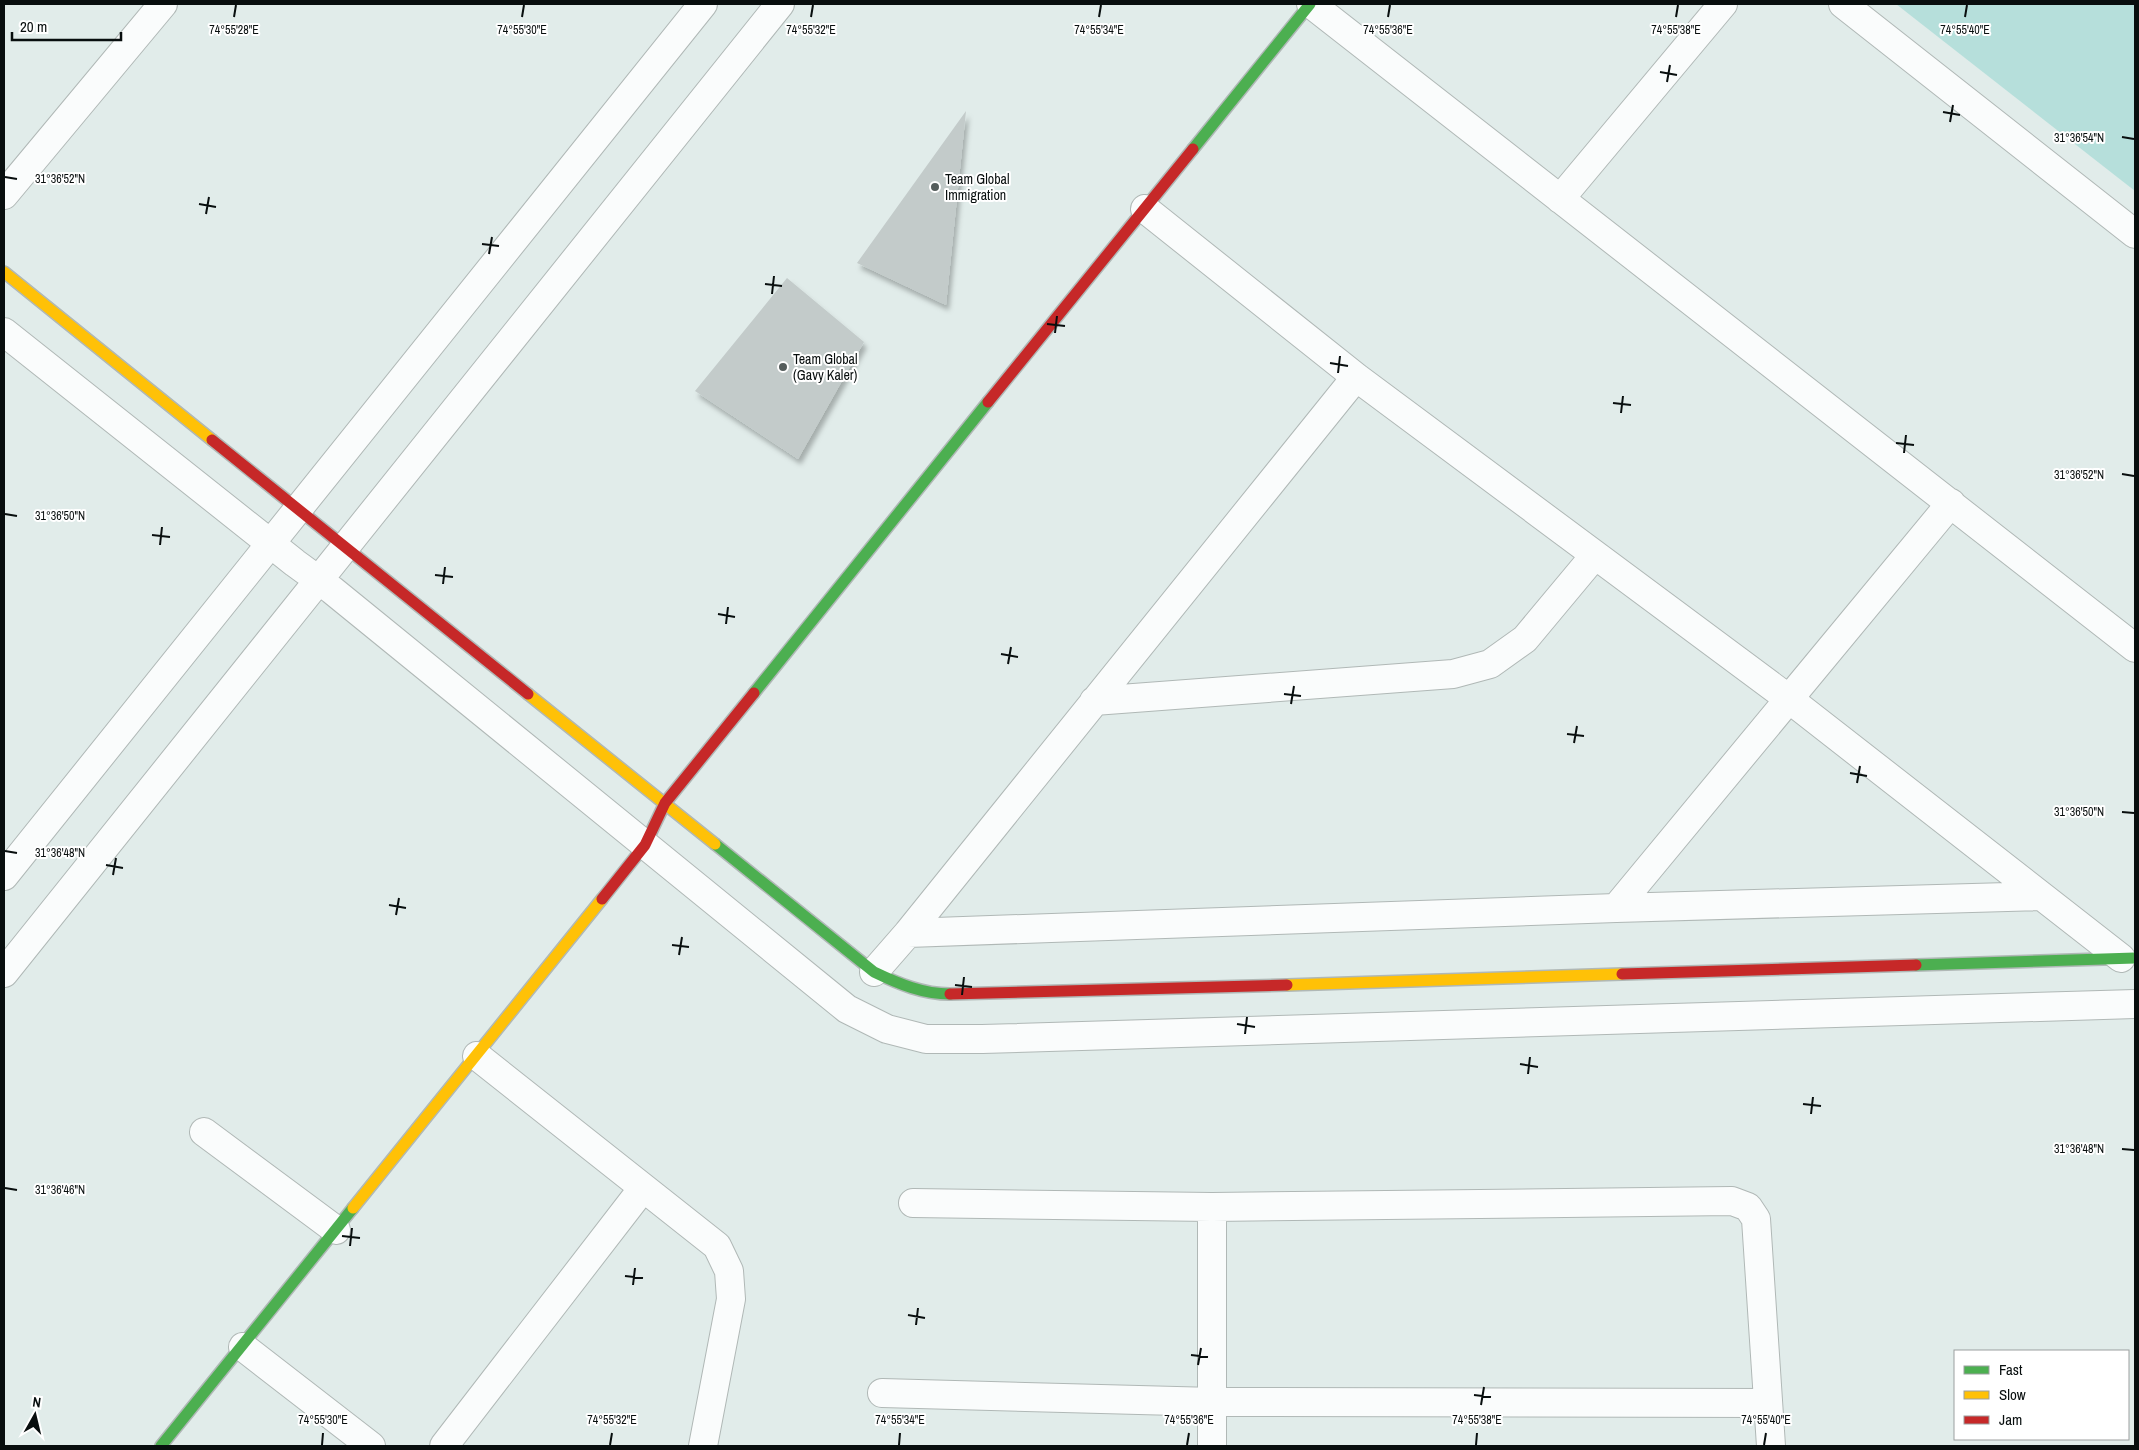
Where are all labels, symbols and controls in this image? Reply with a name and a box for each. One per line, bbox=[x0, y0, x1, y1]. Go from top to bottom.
scale bar bbox=[12, 10, 121, 42]
text: 20 m bbox=[20, 16, 47, 37]
text: 74°55'28"E bbox=[209, 22, 259, 38]
text: 74°55'30"E bbox=[497, 22, 547, 38]
text: 74°55'32"E bbox=[786, 22, 836, 38]
text: 74°55'34"E bbox=[1074, 22, 1124, 38]
text: 74°55'36"E bbox=[1363, 22, 1413, 38]
text: 74°55'38"E bbox=[1651, 22, 1701, 38]
text: 74°55'40"E bbox=[1940, 22, 1990, 38]
text: 31°36'54"N bbox=[2054, 130, 2104, 146]
place label: Team Global Immigration bbox=[945, 170, 1009, 204]
text: 31°36'52"N bbox=[35, 171, 85, 187]
marker: Team Global Immigration bbox=[929, 181, 941, 193]
place label: Team Global (Gavy Kaler) bbox=[793, 350, 858, 384]
marker: Team Global (Gavy Kaler) bbox=[777, 361, 789, 373]
text: 31°36'52"N bbox=[2054, 467, 2104, 483]
text: 31°36'50"N bbox=[35, 508, 85, 524]
text: 31°36'50"N bbox=[2054, 804, 2104, 820]
text: 31°36'48"N bbox=[35, 845, 85, 861]
text: 31°36'48"N bbox=[2054, 1141, 2104, 1157]
text: 31°36'46"N bbox=[35, 1182, 85, 1198]
legend bbox=[1954, 1350, 2129, 1440]
text: Fast bbox=[1999, 1359, 2023, 1380]
text: Slow bbox=[1999, 1384, 2026, 1405]
north arrow bbox=[10, 1390, 60, 1440]
text: N bbox=[31, 1393, 42, 1412]
text: Jam bbox=[1999, 1409, 2022, 1430]
text: 74°55'30"E bbox=[298, 1412, 348, 1428]
text: 74°55'32"E bbox=[587, 1412, 637, 1428]
text: 74°55'34"E bbox=[875, 1412, 925, 1428]
text: 74°55'36"E bbox=[1164, 1412, 1214, 1428]
text: 74°55'38"E bbox=[1452, 1412, 1502, 1428]
text: 74°55'40"E bbox=[1741, 1412, 1791, 1428]

